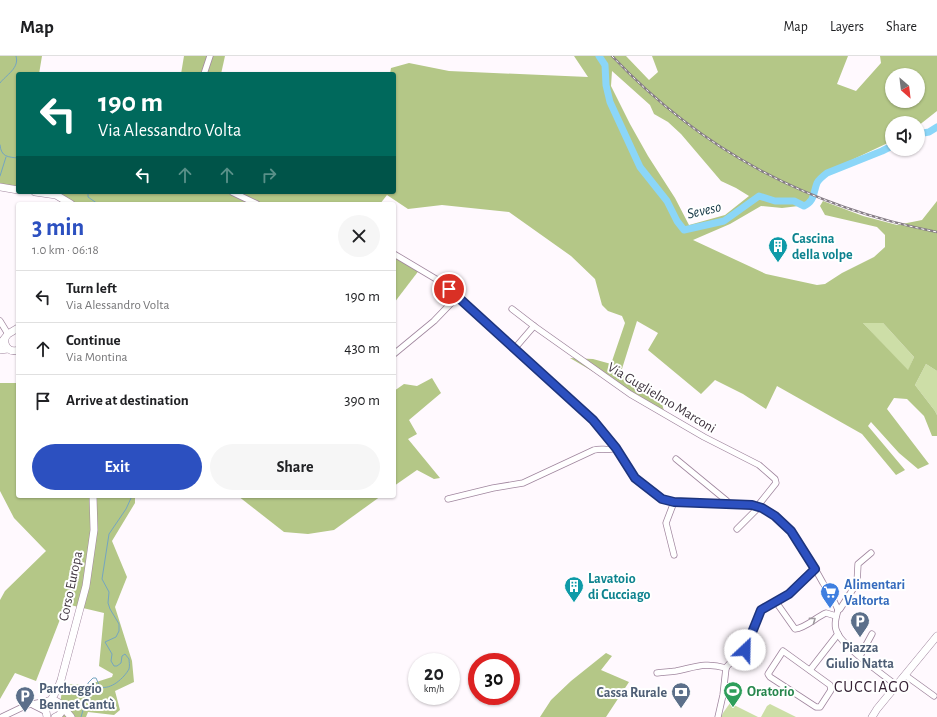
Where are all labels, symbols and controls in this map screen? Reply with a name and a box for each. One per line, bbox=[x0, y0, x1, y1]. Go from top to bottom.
text: Map bbox=[20, 18, 54, 37]
text: Map bbox=[783, 20, 808, 34]
text: Layers bbox=[830, 20, 864, 34]
text: Share bbox=[886, 20, 917, 34]
north arrow bbox=[885, 68, 925, 108]
map controls bbox=[885, 68, 925, 156]
icon: left bbox=[32, 88, 84, 140]
text: 190 m bbox=[98, 89, 163, 117]
button: sound bbox=[885, 116, 925, 156]
text: Via Alessandro Volta bbox=[98, 122, 241, 140]
icon: left bbox=[132, 164, 154, 186]
icon: ahead bbox=[174, 164, 196, 186]
icon: ahead bbox=[216, 164, 238, 186]
icon: right bbox=[258, 164, 280, 186]
water label: Seveso bbox=[686, 199, 723, 222]
button: close bbox=[338, 215, 380, 257]
text: 3 min bbox=[32, 216, 84, 240]
place label: Cascina della volpe bbox=[792, 232, 853, 262]
building icon: Cascina della volpe bbox=[767, 235, 789, 263]
text: 1.0 km · 06:18 bbox=[32, 244, 99, 257]
pin bbox=[432, 272, 466, 306]
icon: arrive bbox=[438, 278, 460, 300]
text: Turn left bbox=[66, 281, 117, 296]
icon: left bbox=[32, 286, 54, 308]
text: 190 m bbox=[345, 289, 380, 304]
text: Via Alessandro Volta bbox=[66, 299, 170, 312]
text: Continue bbox=[66, 333, 121, 348]
icon: ahead bbox=[32, 338, 54, 360]
text: 430 m bbox=[344, 341, 380, 356]
text: Via Montina bbox=[66, 351, 128, 364]
street label: Via Guglielmo Marconi bbox=[605, 360, 718, 436]
icon: arrive bbox=[32, 390, 54, 412]
text: Arrive at destination bbox=[66, 393, 189, 408]
text: 390 m bbox=[344, 393, 380, 408]
button: Exit bbox=[32, 444, 202, 490]
button: Share bbox=[210, 444, 380, 490]
street label: Corso Europa bbox=[57, 549, 85, 622]
place label: Lavatoio di Cucciago bbox=[588, 572, 651, 602]
building icon: Lavatoio di Cucciago bbox=[563, 575, 585, 603]
place label: Alimentari Valtorta bbox=[844, 578, 905, 608]
supermarket icon: Alimentari Valtorta bbox=[819, 581, 841, 609]
parking icon: Piazza Giulio Natta bbox=[849, 610, 871, 638]
one-way arrow bbox=[808, 618, 815, 625]
position arrow bbox=[724, 629, 766, 671]
place label: Piazza Giulio Natta bbox=[826, 641, 894, 671]
speed limit sign: 30 bbox=[468, 653, 520, 705]
text: 20 bbox=[424, 664, 444, 684]
district label: CUCCIAGO bbox=[834, 679, 910, 695]
sports icon: Oratorio bbox=[722, 680, 744, 708]
bank icon: Cassa Rurale bbox=[670, 681, 692, 709]
place label: Parcheggio Bennet Cantù bbox=[39, 682, 116, 712]
text: km/h bbox=[424, 684, 444, 694]
parking icon: Parcheggio Bennet Cantù bbox=[14, 685, 36, 713]
place label: Oratorio bbox=[747, 685, 794, 699]
place label: Cassa Rurale bbox=[596, 686, 667, 700]

